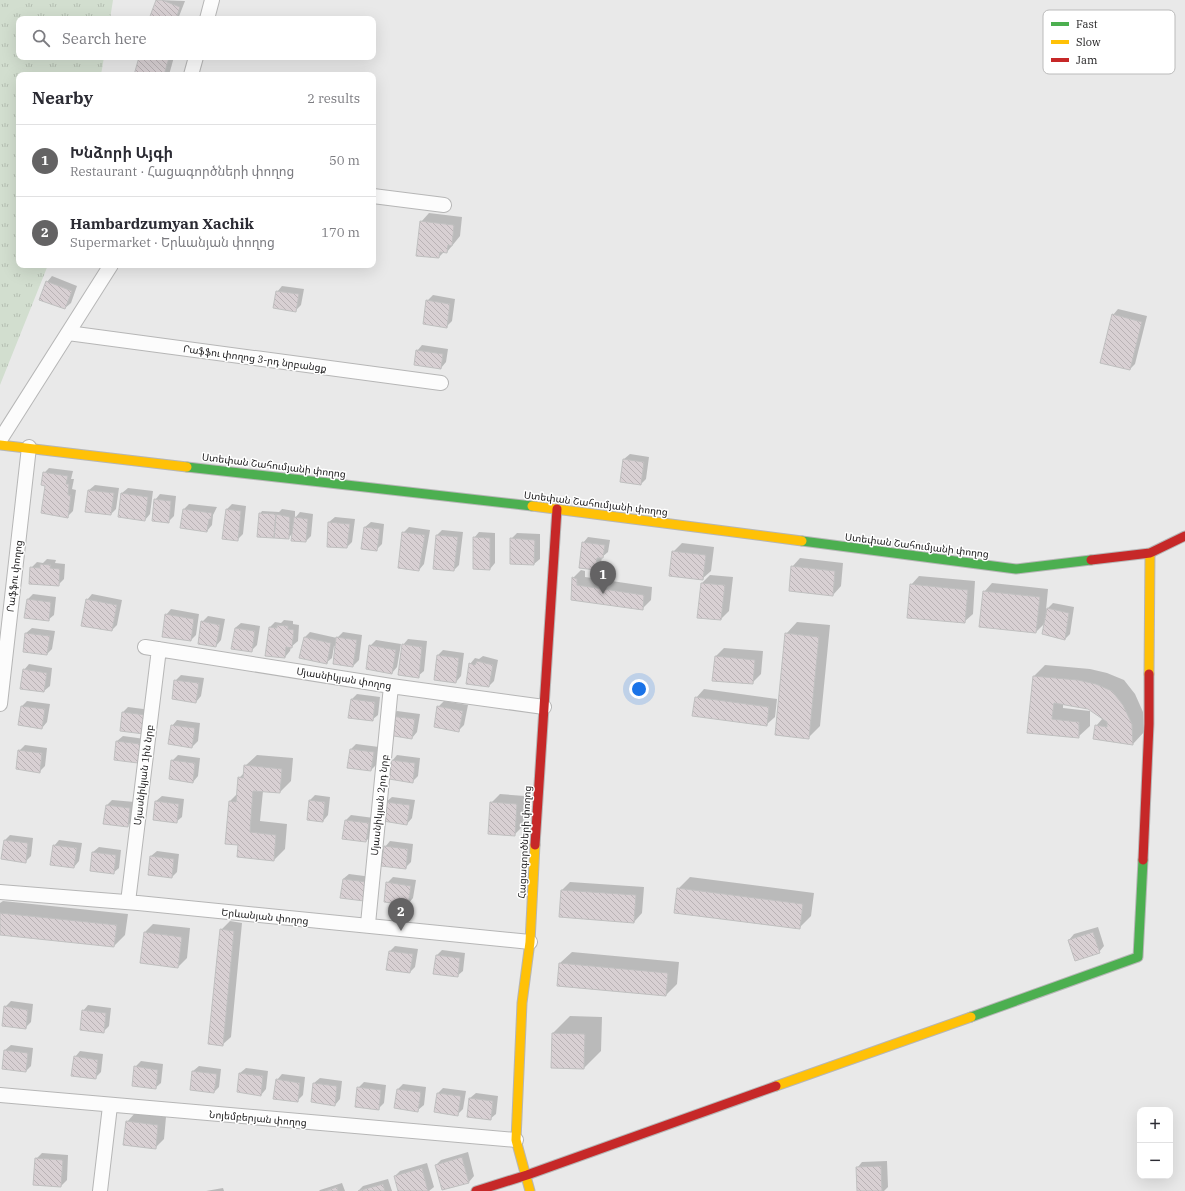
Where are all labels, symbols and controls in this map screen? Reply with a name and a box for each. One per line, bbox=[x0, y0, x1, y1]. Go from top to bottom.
legend bbox=[1043, 10, 1175, 74]
search box bbox=[16, 16, 376, 60]
text: Fast bbox=[1076, 17, 1098, 31]
icon: search bbox=[30, 27, 52, 49]
text: Search here bbox=[62, 29, 147, 48]
text: Slow bbox=[1076, 35, 1101, 49]
text: Jam bbox=[1076, 53, 1098, 67]
text: Nearby bbox=[32, 87, 93, 109]
text: 2 results bbox=[307, 90, 360, 107]
text: Խնձորի Այգի bbox=[70, 143, 173, 162]
text: 1 bbox=[41, 152, 49, 169]
text: 50 m bbox=[329, 152, 360, 169]
text: Restaurant · Հացագործների փողոց bbox=[70, 163, 294, 180]
text: Hambardzumyan Xachik bbox=[70, 214, 254, 233]
text: 2 bbox=[41, 224, 49, 241]
text: 170 m bbox=[321, 224, 360, 241]
text: Supermarket · Երևանյան փողոց bbox=[70, 234, 275, 251]
street label: Րաֆֆու փողոց 3-րդ նրբանցք bbox=[182, 342, 327, 375]
street label: Ստեփան Շահումյանի փողոց bbox=[201, 450, 347, 481]
street label: Ստեփան Շահումյանի փողոց bbox=[523, 488, 669, 519]
street label: Ստեփան Շահումյանի փողոց bbox=[844, 530, 990, 561]
street label: Րաֆֆու փողոց bbox=[4, 539, 25, 613]
pin: 1 bbox=[590, 561, 616, 594]
street label: Մյասնիկյան փողոց bbox=[295, 665, 392, 692]
your location bbox=[629, 679, 649, 699]
street label: Մյասնիկյան 1ին նրբ bbox=[131, 724, 156, 826]
street label: Մյասնիկյան 2րդ նրբ bbox=[368, 754, 391, 856]
street label: Հացագործների փողոց bbox=[515, 785, 534, 899]
pin: 2 bbox=[388, 898, 414, 931]
street label: Երևանյան փողոց bbox=[221, 905, 309, 928]
map controls bbox=[1137, 1107, 1173, 1179]
button: + bbox=[1137, 1107, 1173, 1143]
street label: Նոյեմբերյան փողոց bbox=[209, 1108, 307, 1129]
button: − bbox=[1137, 1143, 1173, 1179]

